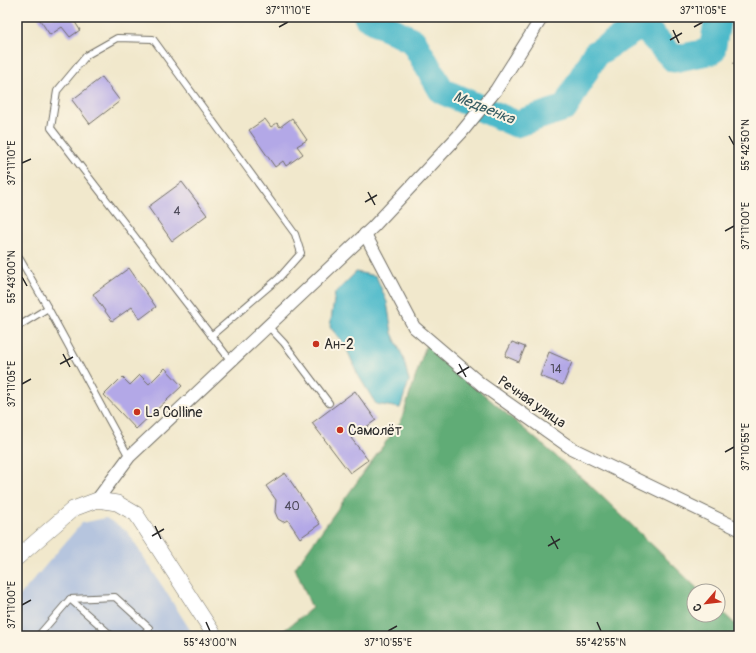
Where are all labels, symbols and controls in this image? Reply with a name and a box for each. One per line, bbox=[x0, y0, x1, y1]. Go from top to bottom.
text: 37°11'10"E bbox=[265, 5, 311, 17]
text: 37°11'05"E bbox=[680, 5, 726, 17]
water label: Медвенка bbox=[451, 87, 518, 129]
text: 55°42'50"N bbox=[740, 119, 752, 171]
text: 37°11'10"E bbox=[6, 140, 18, 186]
text: 37°11'00"E bbox=[740, 202, 752, 250]
house number: 4 bbox=[174, 204, 181, 219]
text: 55°43'00"N bbox=[6, 250, 18, 304]
place label: Ан-2 bbox=[324, 336, 354, 353]
marker: Ан-2 bbox=[311, 339, 321, 349]
text: 37°11'05"E bbox=[6, 361, 18, 407]
house number: 14 bbox=[550, 362, 562, 377]
street label: Речная улица bbox=[495, 372, 569, 432]
place label: La Colline bbox=[145, 404, 203, 421]
marker: La Colline bbox=[132, 407, 142, 417]
place label: Самолёт bbox=[348, 422, 402, 439]
text: 37°10'55"E bbox=[740, 423, 752, 471]
marker: Самолёт bbox=[335, 425, 345, 435]
house number: 40 bbox=[284, 499, 300, 514]
text: 37°11'00"E bbox=[6, 581, 18, 629]
north arrow bbox=[686, 583, 726, 623]
text: С bbox=[690, 601, 705, 614]
text: 55°43'00"N bbox=[183, 637, 237, 649]
text: 37°10'55"E bbox=[364, 637, 412, 649]
text: 55°42'55"N bbox=[576, 637, 626, 649]

